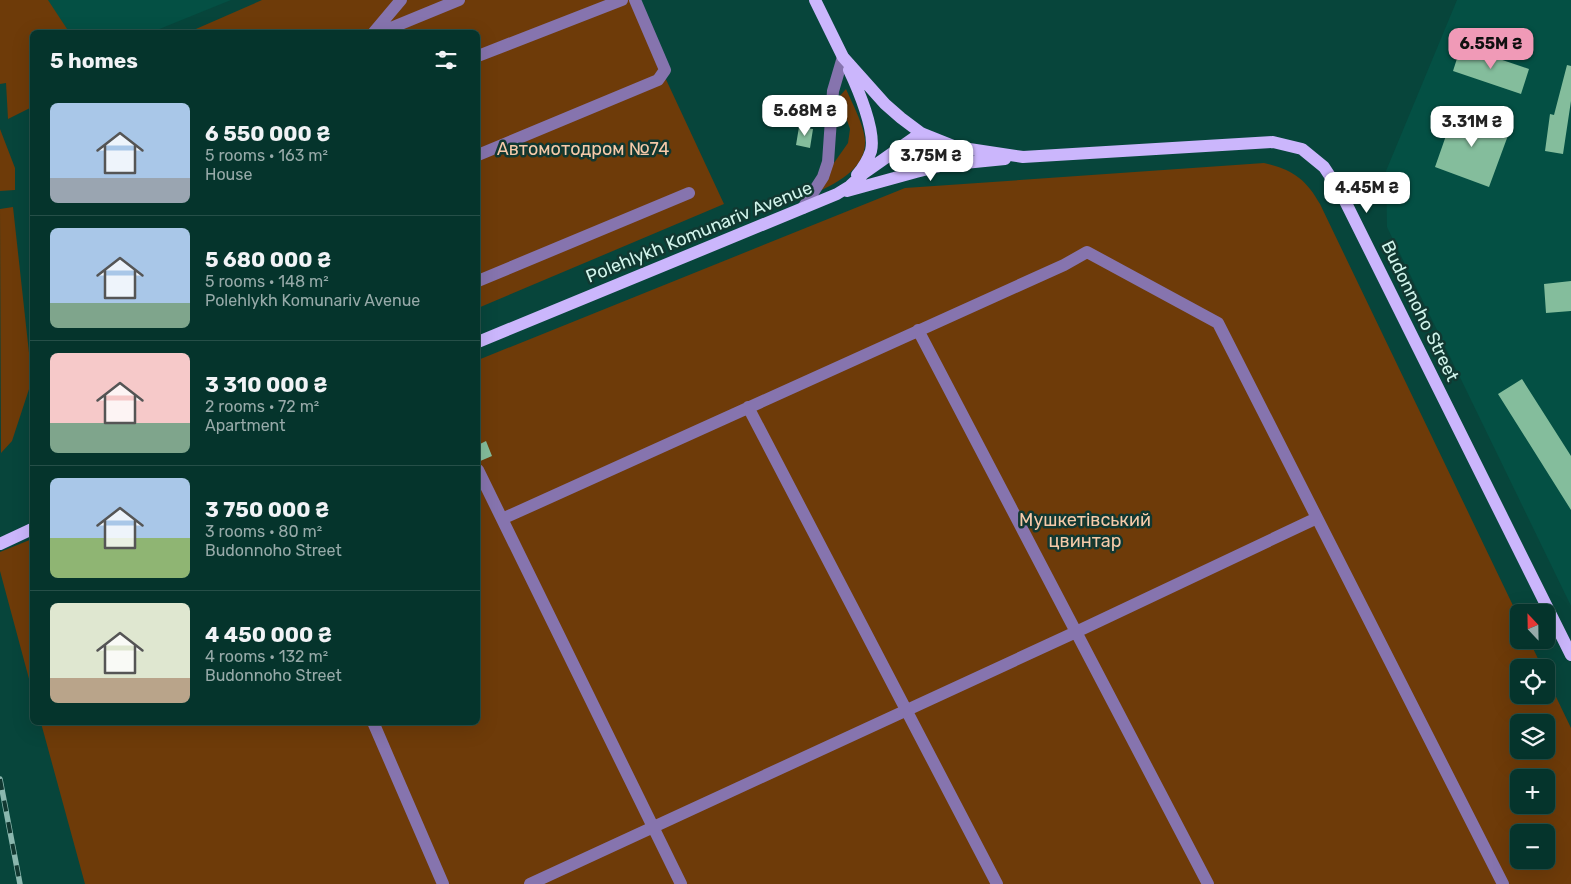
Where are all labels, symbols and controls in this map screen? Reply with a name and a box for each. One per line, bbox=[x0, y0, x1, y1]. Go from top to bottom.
pin: 6.55M ₴ bbox=[1445, 28, 1537, 70]
text: 6.55M ₴ bbox=[1459, 34, 1523, 53]
icon: filters bbox=[432, 46, 460, 74]
text: 5 homes bbox=[50, 48, 138, 73]
pin: 5.68M ₴ bbox=[759, 94, 851, 137]
text: 5.68M ₴ bbox=[773, 101, 837, 120]
pin: 3.31M ₴ bbox=[1426, 106, 1518, 148]
text: 3.31M ₴ bbox=[1442, 112, 1502, 131]
text: 6 550 000 ₴ bbox=[205, 121, 331, 146]
icon: home bbox=[90, 123, 150, 183]
park label: Автомотодром №74 bbox=[497, 138, 669, 160]
pin: 3.75M ₴ bbox=[885, 140, 977, 182]
text: 5 rooms · 163 m² bbox=[205, 146, 328, 165]
text: 3.75M ₴ bbox=[900, 146, 962, 165]
text: House bbox=[205, 165, 252, 184]
pin: 4.45M ₴ bbox=[1321, 172, 1413, 214]
street label: Polehlykh Komunariv Avenue bbox=[583, 176, 815, 288]
text: 4.45M ₴ bbox=[1335, 178, 1399, 197]
street label: Budonnoho Street bbox=[1376, 237, 1464, 385]
text: 5 680 000 ₴ bbox=[205, 247, 331, 272]
icon: home bbox=[90, 248, 150, 308]
text: 5 rooms · 148 m² bbox=[205, 272, 329, 291]
text: Polehlykh Komunariv Avenue bbox=[205, 291, 420, 310]
text: 3 310 000 ₴ bbox=[205, 372, 328, 397]
icon: home bbox=[90, 373, 150, 433]
text: 2 rooms · 72 m² bbox=[205, 397, 319, 416]
text: Apartment bbox=[205, 416, 285, 435]
text: 3 750 000 ₴ bbox=[205, 497, 329, 522]
icon: home bbox=[90, 498, 150, 558]
park label: Мушкетівський цвинтар bbox=[1019, 509, 1151, 552]
text: 3 rooms · 80 m² bbox=[205, 522, 322, 541]
text: Budonnoho Street bbox=[205, 541, 342, 560]
north arrow bbox=[1510, 604, 1555, 649]
map controls bbox=[1510, 604, 1555, 869]
text: 4 450 000 ₴ bbox=[205, 622, 332, 647]
icon: home bbox=[90, 623, 150, 683]
text: 4 rooms · 132 m² bbox=[205, 647, 328, 666]
button: locate bbox=[1510, 659, 1555, 704]
text: Budonnoho Street bbox=[205, 666, 342, 685]
button: layers bbox=[1510, 714, 1555, 759]
button: + bbox=[1510, 769, 1555, 814]
button: − bbox=[1510, 824, 1555, 869]

